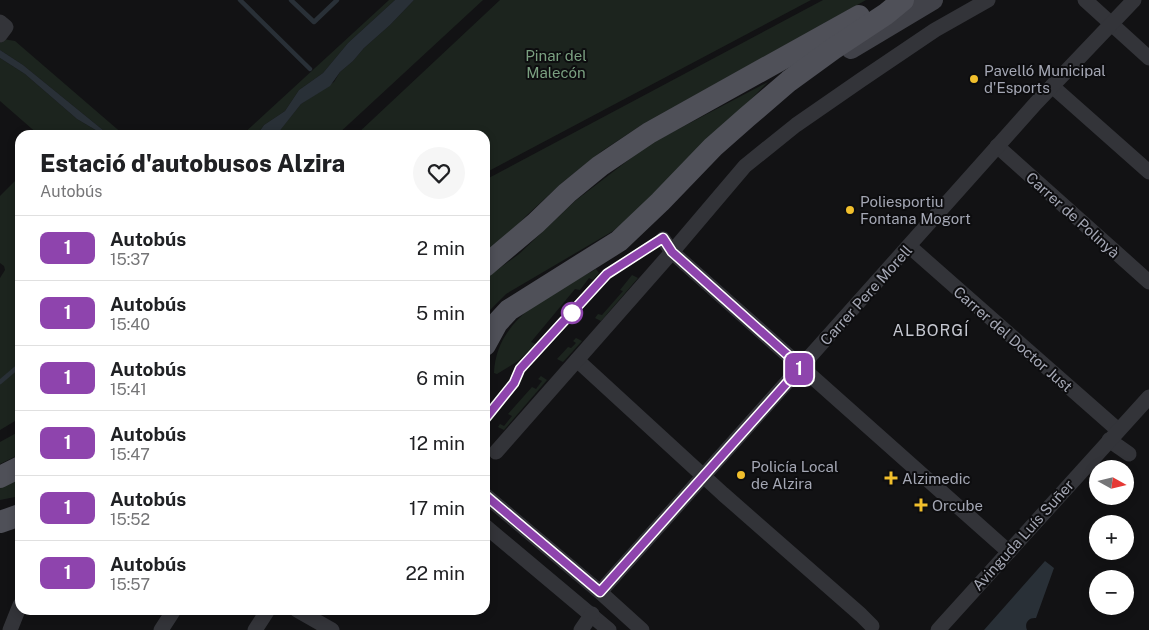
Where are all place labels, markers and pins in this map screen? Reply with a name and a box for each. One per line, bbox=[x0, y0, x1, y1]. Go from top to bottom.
place label: Pavelló Municipal d'Esports bbox=[984, 62, 1106, 96]
marker: Pavelló Municipal d'Esports bbox=[968, 73, 980, 85]
place label: Poliesportiu Fontana Mogort bbox=[860, 193, 971, 227]
marker: Poliesportiu Fontana Mogort bbox=[844, 204, 856, 216]
unlabelled marker bbox=[561, 302, 583, 324]
place label: Policía Local de Alzira bbox=[751, 458, 838, 492]
marker: Policía Local de Alzira bbox=[735, 469, 747, 481]
place label: Alzimedic bbox=[902, 470, 971, 487]
marker: Alzimedic bbox=[884, 471, 898, 485]
place label: Orcube bbox=[932, 497, 983, 514]
marker: Orcube bbox=[914, 498, 928, 512]

